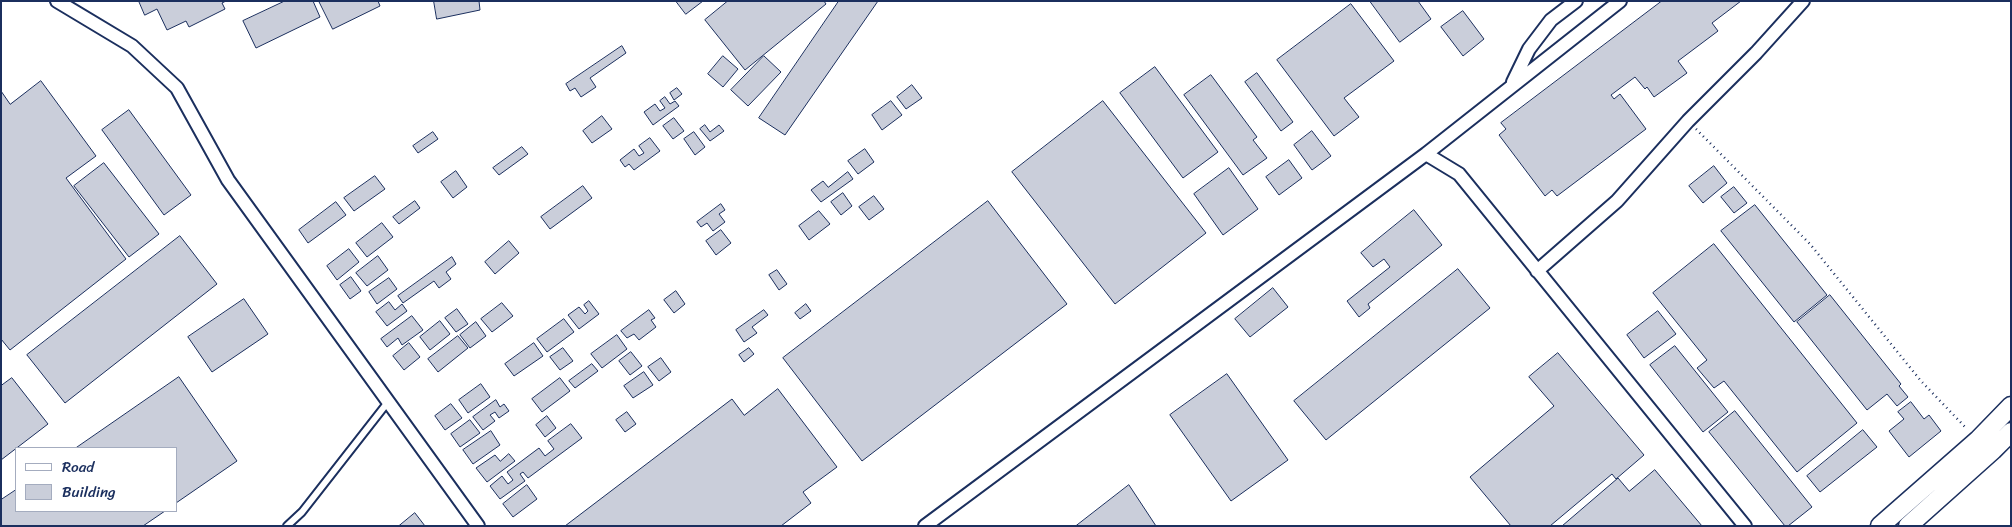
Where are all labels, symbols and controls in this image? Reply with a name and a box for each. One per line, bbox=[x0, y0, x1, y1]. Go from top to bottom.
legend bbox=[15, 447, 178, 512]
text: Road bbox=[62, 454, 94, 480]
text: Building bbox=[62, 479, 116, 505]

